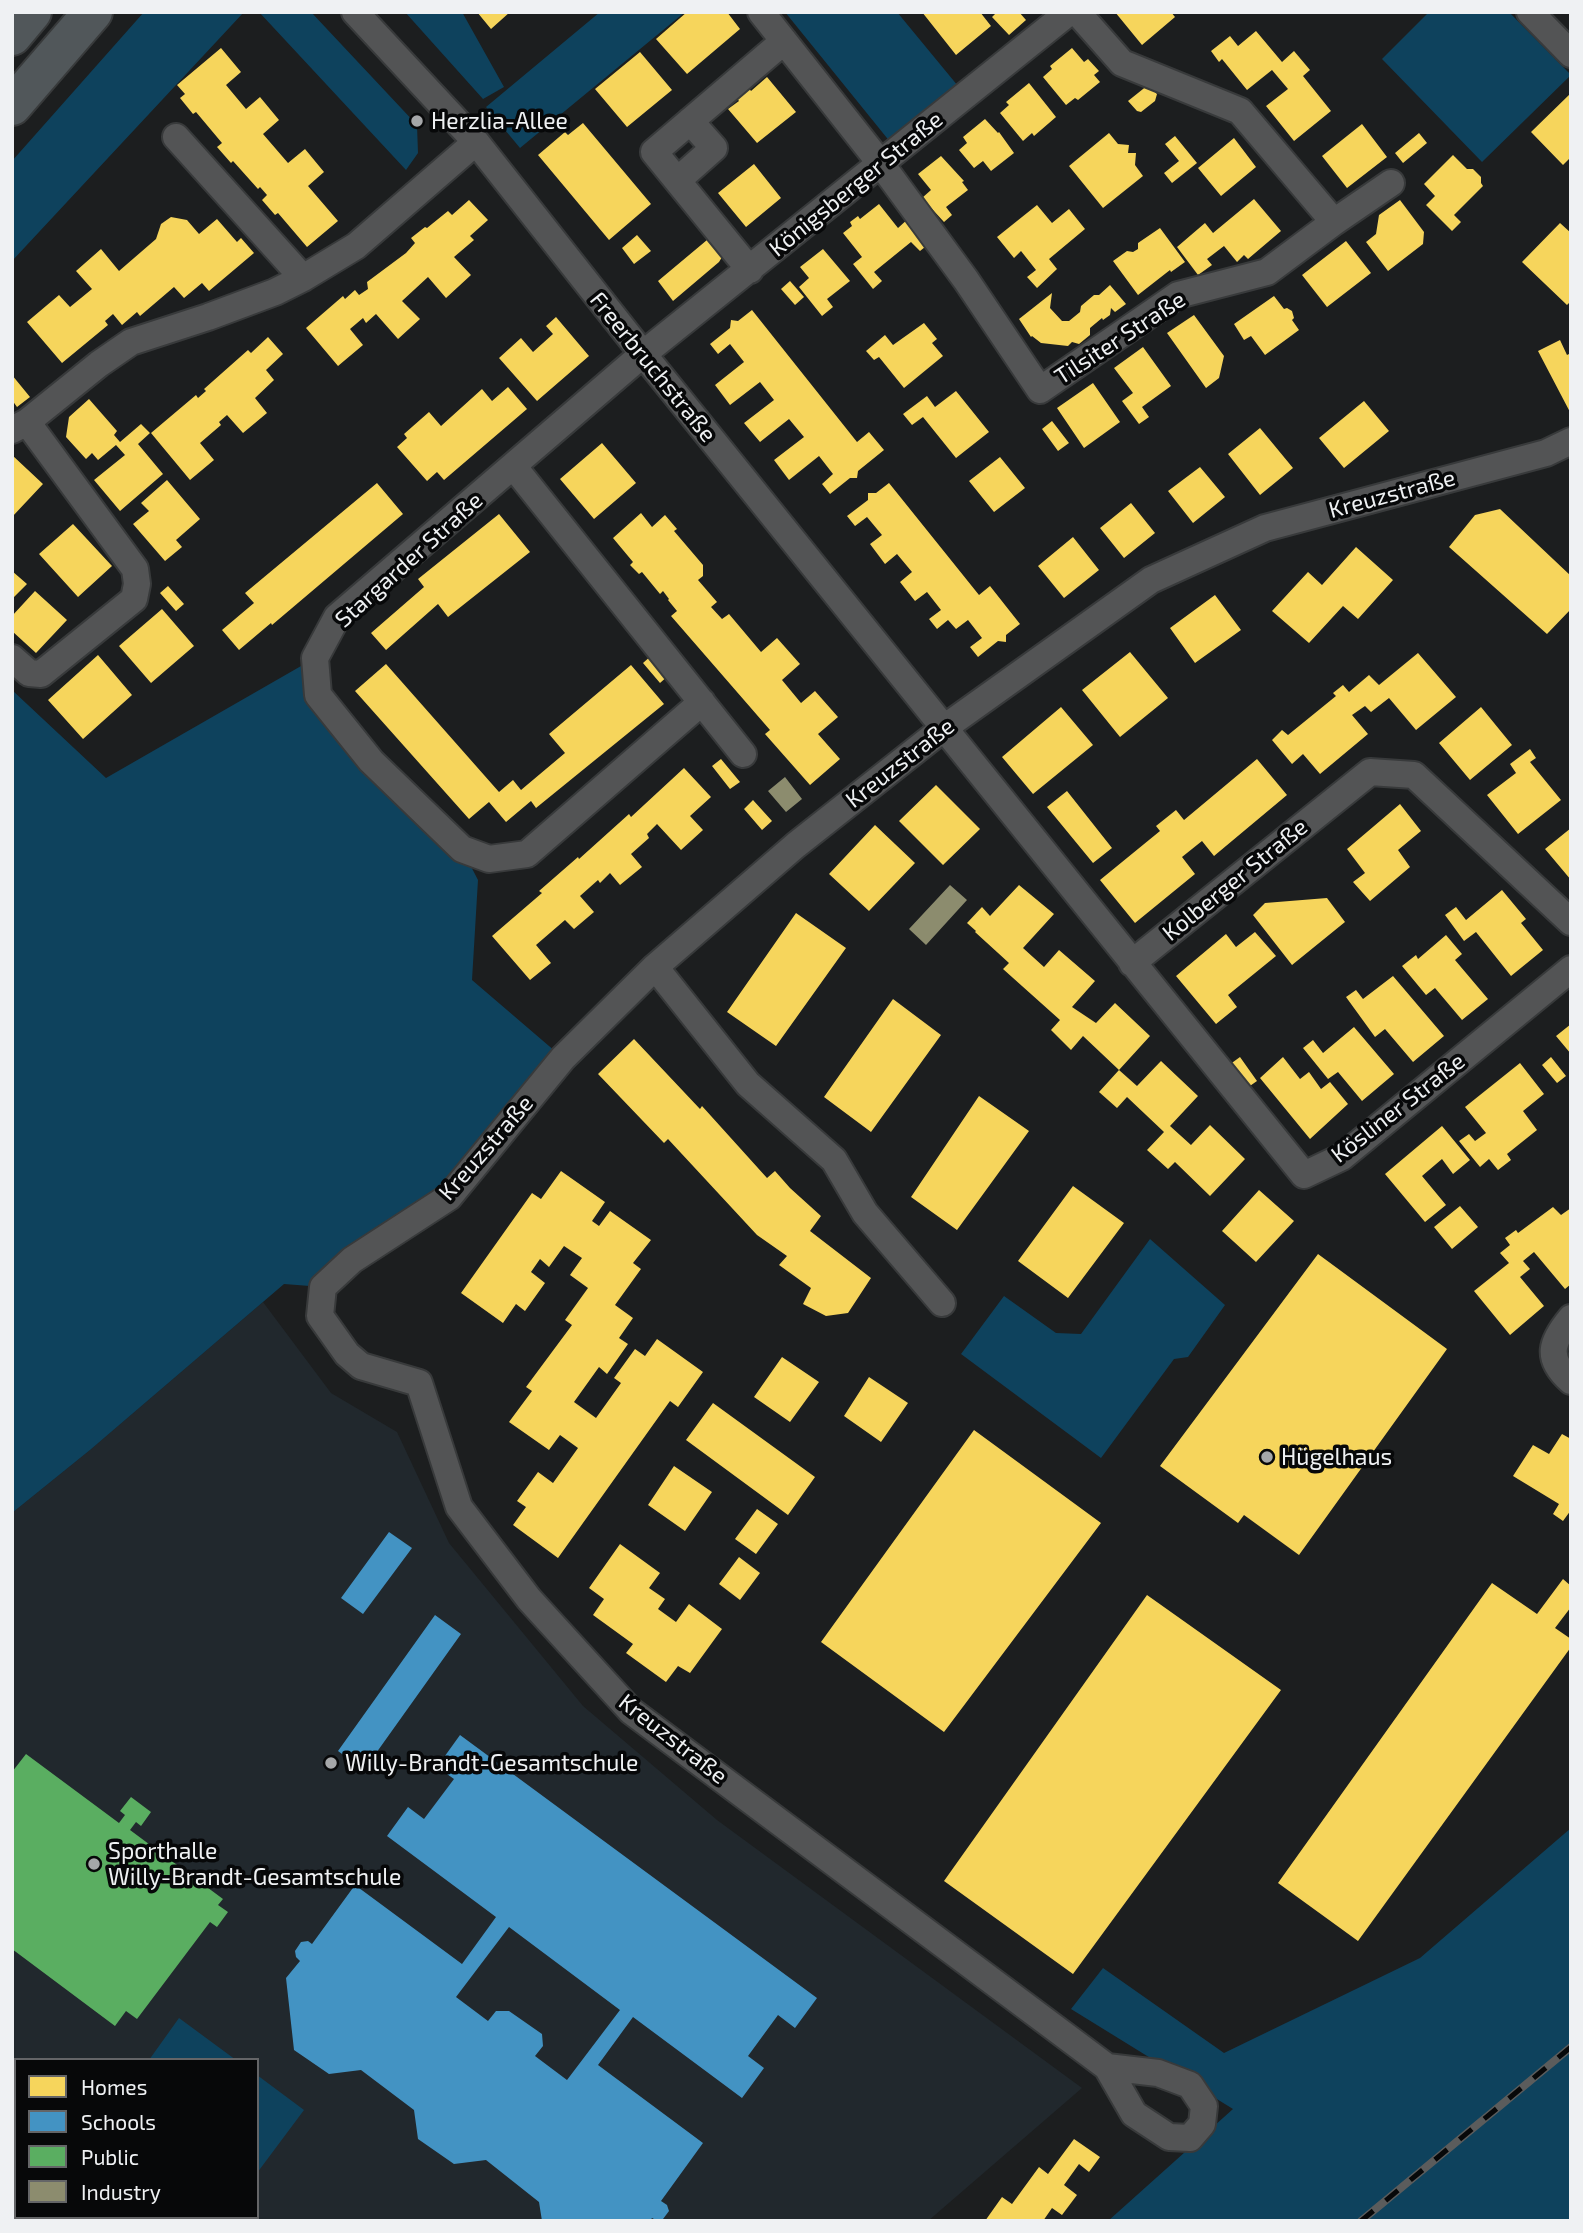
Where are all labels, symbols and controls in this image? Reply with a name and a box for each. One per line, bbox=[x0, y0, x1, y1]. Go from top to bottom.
street label: Königsberger Straße bbox=[764, 106, 948, 262]
place label: Herzlia-Allee bbox=[431, 107, 568, 135]
marker: Herzlia-Allee bbox=[409, 113, 425, 129]
street label: Freerbruchstraße bbox=[584, 286, 722, 448]
street label: Tilsiter Straße bbox=[1050, 286, 1190, 390]
street label: Kreuzstraße bbox=[1326, 464, 1458, 524]
street label: Stargarder Straße bbox=[330, 487, 488, 633]
street label: Kreuzstraße bbox=[840, 712, 960, 814]
street label: Kolberger Straße bbox=[1157, 813, 1313, 947]
street label: Kösliner Straße bbox=[1326, 1047, 1470, 1169]
street label: Kreuzstraße bbox=[433, 1090, 539, 1206]
place label: Hügelhaus bbox=[1281, 1443, 1392, 1471]
marker: Hügelhaus bbox=[1259, 1449, 1275, 1465]
street label: Kreuzstraße bbox=[613, 1688, 733, 1790]
place label: Willy-Brandt-Gesamtschule bbox=[345, 1749, 638, 1777]
marker: Willy-Brandt-Gesamtschule bbox=[323, 1755, 339, 1771]
place label: Sporthalle Willy-Brandt-Gesamtschule bbox=[108, 1837, 401, 1891]
marker: Sporthalle Willy-Brandt-Gesamtschule bbox=[86, 1856, 102, 1872]
legend bbox=[14, 2058, 259, 2219]
text: Homes bbox=[81, 2074, 147, 2099]
text: Schools bbox=[81, 2109, 156, 2134]
text: Public bbox=[81, 2144, 139, 2169]
text: Industry bbox=[81, 2179, 161, 2204]

